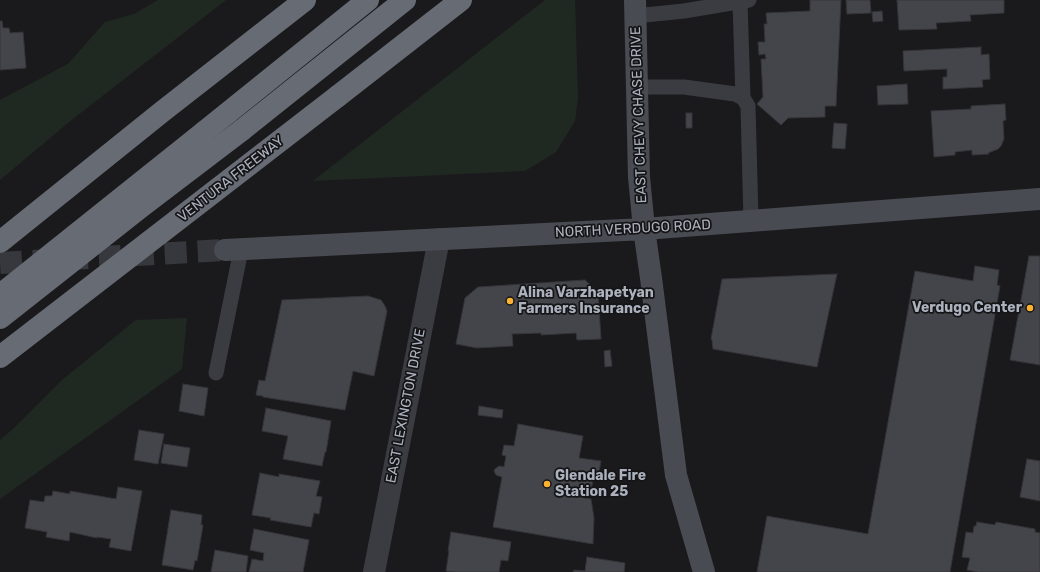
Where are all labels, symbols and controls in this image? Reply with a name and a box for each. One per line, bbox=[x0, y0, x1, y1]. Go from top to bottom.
street label: EAST CHEVY CHASE DRIVE bbox=[628, 26, 650, 204]
street label: VENTURA FREEWAY bbox=[175, 132, 287, 226]
street label: NORTH VERDUGO ROAD bbox=[555, 217, 711, 241]
place label: Alina Varzhapetyan Farmers Insurance bbox=[518, 285, 654, 318]
marker: Alina Varzhapetyan Farmers Insurance bbox=[505, 296, 515, 306]
place label: Verdugo Center bbox=[912, 300, 1022, 316]
marker: Verdugo Center bbox=[1025, 303, 1035, 313]
street label: EAST LEXINGTON DRIVE bbox=[383, 327, 429, 485]
place label: Glendale Fire Station 25 bbox=[555, 468, 646, 500]
marker: Glendale Fire Station 25 bbox=[542, 479, 552, 489]

